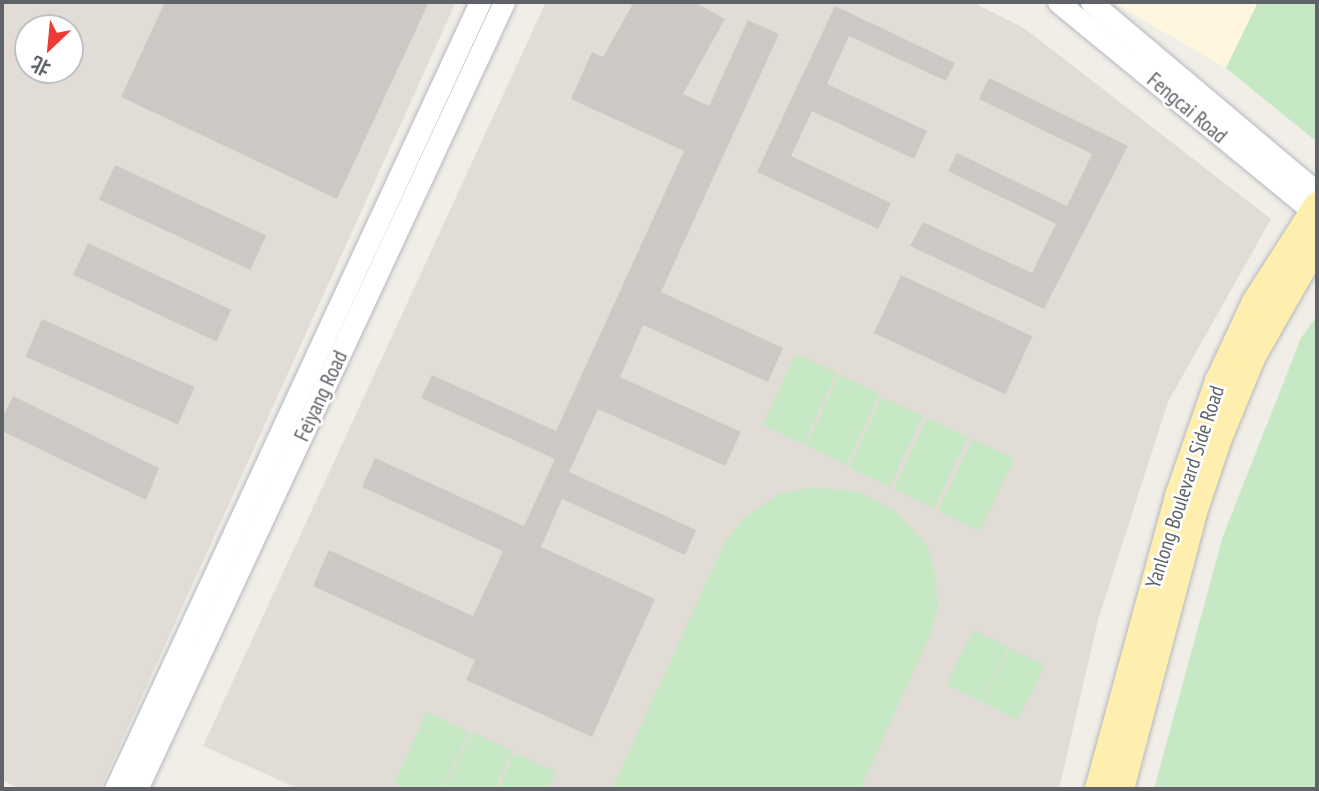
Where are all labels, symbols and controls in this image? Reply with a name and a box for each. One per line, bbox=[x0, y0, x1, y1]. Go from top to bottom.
north arrow bbox=[14, 14, 84, 84]
text: 北 bbox=[27, 51, 54, 81]
street label: Fengcai Road bbox=[1142, 67, 1232, 149]
street label: Feiyang Road bbox=[289, 347, 353, 445]
street label: Yanlong Boulevard Side Road bbox=[1140, 383, 1230, 591]

